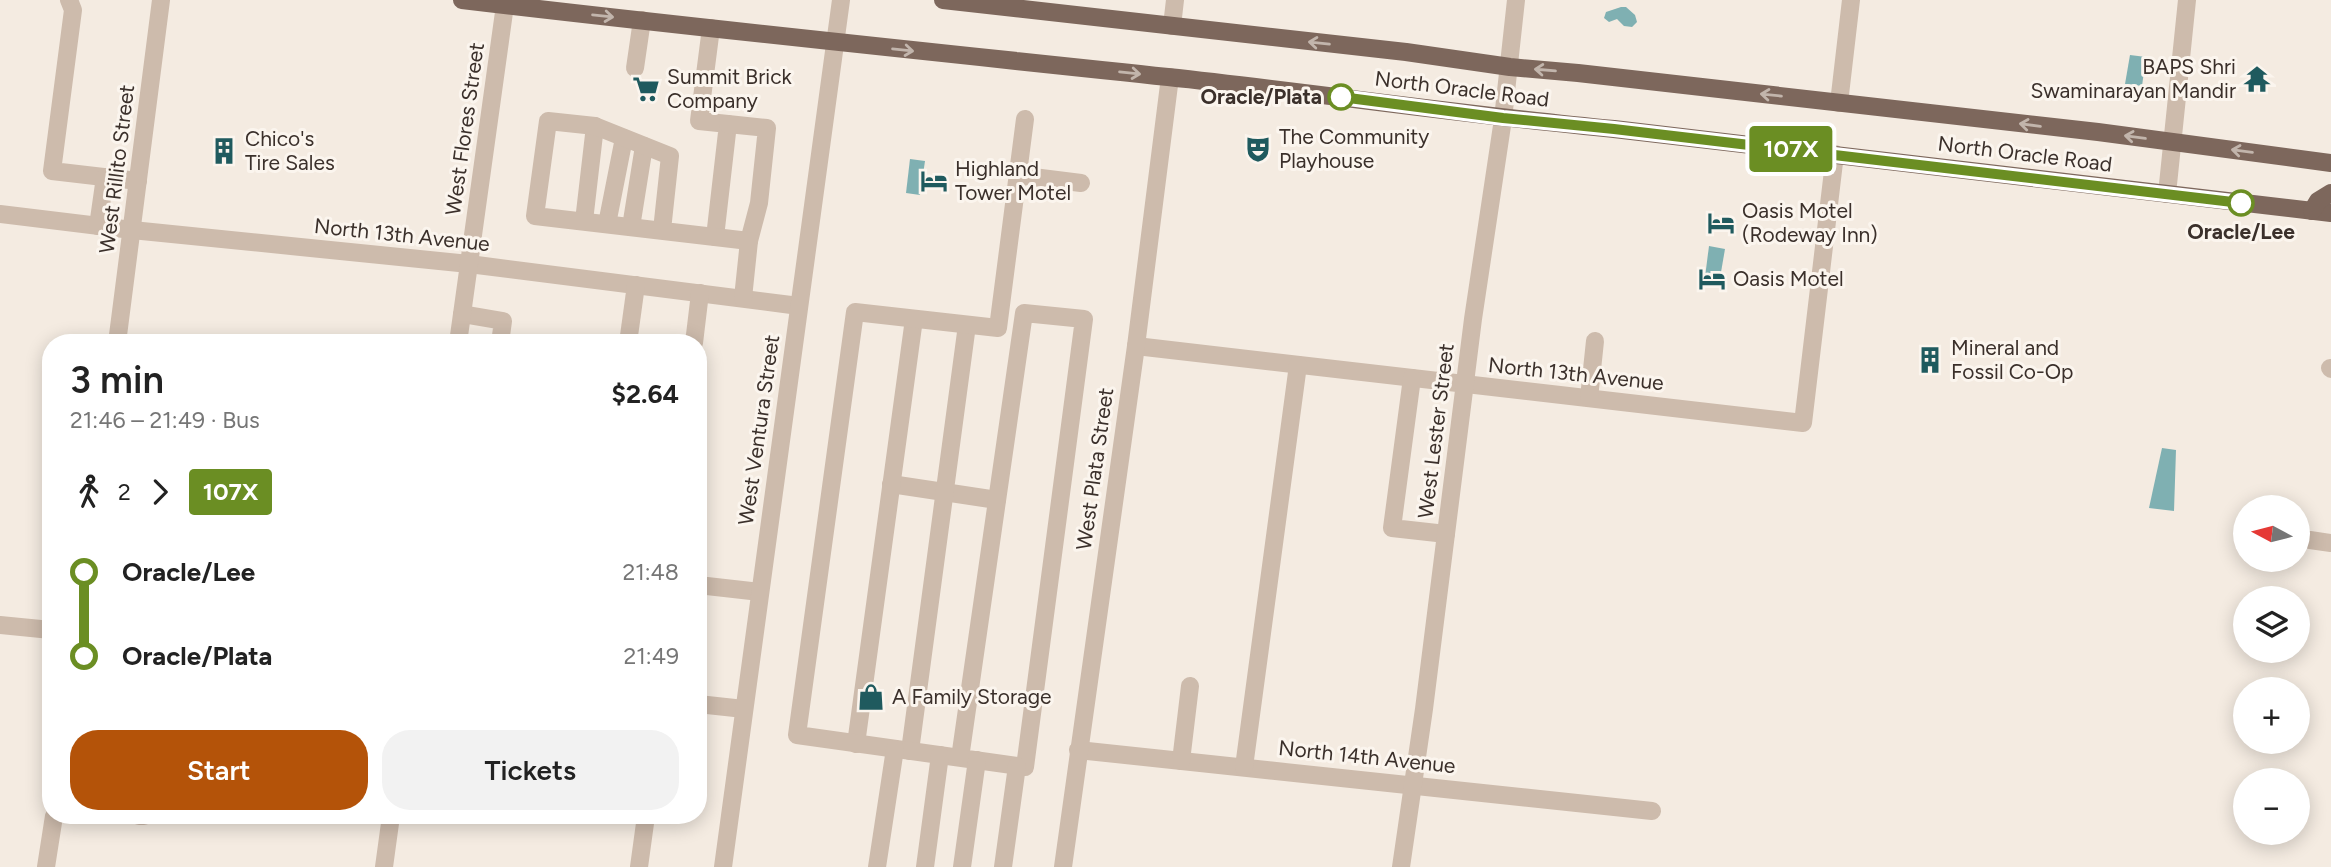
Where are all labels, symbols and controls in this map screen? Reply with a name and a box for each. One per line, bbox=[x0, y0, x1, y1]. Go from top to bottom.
one-way arrow bbox=[591, 10, 614, 23]
one-way arrow bbox=[1308, 36, 1331, 49]
street label: West Flores Street bbox=[440, 41, 489, 217]
one-way arrow bbox=[891, 43, 914, 56]
place label: BAPS Shri Swaminarayan Mandir bbox=[2030, 54, 2236, 103]
one-way arrow bbox=[1534, 63, 1557, 76]
place label: Summit Brick Company bbox=[667, 64, 793, 113]
temple icon: BAPS Shri Swaminarayan Mandir bbox=[2242, 64, 2272, 94]
street label: North Oracle Road bbox=[1373, 65, 1551, 112]
one-way arrow bbox=[1118, 67, 1140, 80]
supermarket icon: Summit Brick Company bbox=[631, 74, 661, 104]
street label: West Rillito Street bbox=[94, 83, 139, 255]
place label: Oracle/Plata bbox=[1201, 84, 1322, 109]
marker: Oracle/Plata bbox=[1328, 84, 1354, 110]
one-way arrow bbox=[1760, 89, 1783, 102]
one-way arrow bbox=[2019, 118, 2042, 131]
place label: The Community Playhouse bbox=[1279, 124, 1429, 173]
place label: Chico's Tire Sales bbox=[245, 126, 335, 175]
line badge: 107X bbox=[1742, 126, 1840, 172]
street label: North Oracle Road bbox=[1936, 130, 2114, 177]
one-way arrow bbox=[2124, 131, 2147, 144]
theatre icon: The Community Playhouse bbox=[1243, 134, 1273, 164]
text: 107X bbox=[1763, 134, 1819, 163]
building icon: Chico's Tire Sales bbox=[209, 136, 239, 166]
one-way arrow bbox=[2232, 145, 2254, 158]
place label: Highland Tower Motel bbox=[955, 156, 1071, 205]
hotel icon: Highland Tower Motel bbox=[919, 166, 949, 196]
marker: Oracle/Lee bbox=[2228, 190, 2254, 216]
place label: Oasis Motel (Rodeway Inn) bbox=[1742, 198, 1878, 247]
hotel icon: Oasis Motel (Rodeway Inn) bbox=[1706, 208, 1736, 238]
street label: North 13th Avenue bbox=[313, 213, 491, 256]
place label: Oracle/Lee bbox=[2187, 219, 2295, 244]
hotel icon: Oasis Motel bbox=[1697, 264, 1727, 294]
place label: Oasis Motel bbox=[1733, 266, 1844, 291]
street label: West Ventura Street bbox=[733, 333, 784, 527]
place label: Mineral and Fossil Co-Op bbox=[1951, 335, 2074, 384]
street label: West Lester Street bbox=[1412, 342, 1459, 520]
building icon: Mineral and Fossil Co-Op bbox=[1915, 345, 1945, 375]
street label: North 13th Avenue bbox=[1487, 352, 1665, 395]
text: 3 min bbox=[70, 357, 164, 403]
text: $2.64 bbox=[612, 378, 679, 410]
street label: West Plata Street bbox=[1071, 386, 1118, 552]
text: 21:46 – 21:49 · Bus bbox=[70, 406, 260, 434]
icon: walk bbox=[70, 473, 108, 511]
icon: forward bbox=[141, 473, 179, 511]
text: 107X bbox=[203, 477, 258, 506]
text: 2 bbox=[118, 478, 131, 506]
north arrow bbox=[2233, 495, 2310, 572]
map controls bbox=[2233, 495, 2310, 845]
text: Oracle/Lee bbox=[122, 556, 255, 588]
text: 21:48 bbox=[622, 558, 679, 586]
button: layers bbox=[2233, 586, 2310, 663]
text: Oracle/Plata bbox=[122, 640, 272, 672]
text: 21:49 bbox=[624, 642, 679, 670]
button: + bbox=[2233, 677, 2310, 754]
shop icon: A Family Storage bbox=[856, 682, 886, 712]
place label: A Family Storage bbox=[892, 684, 1052, 709]
button: Start bbox=[70, 730, 368, 810]
button: Tickets bbox=[382, 730, 679, 810]
street label: North 14th Avenue bbox=[1277, 735, 1457, 778]
button: − bbox=[2233, 768, 2310, 845]

